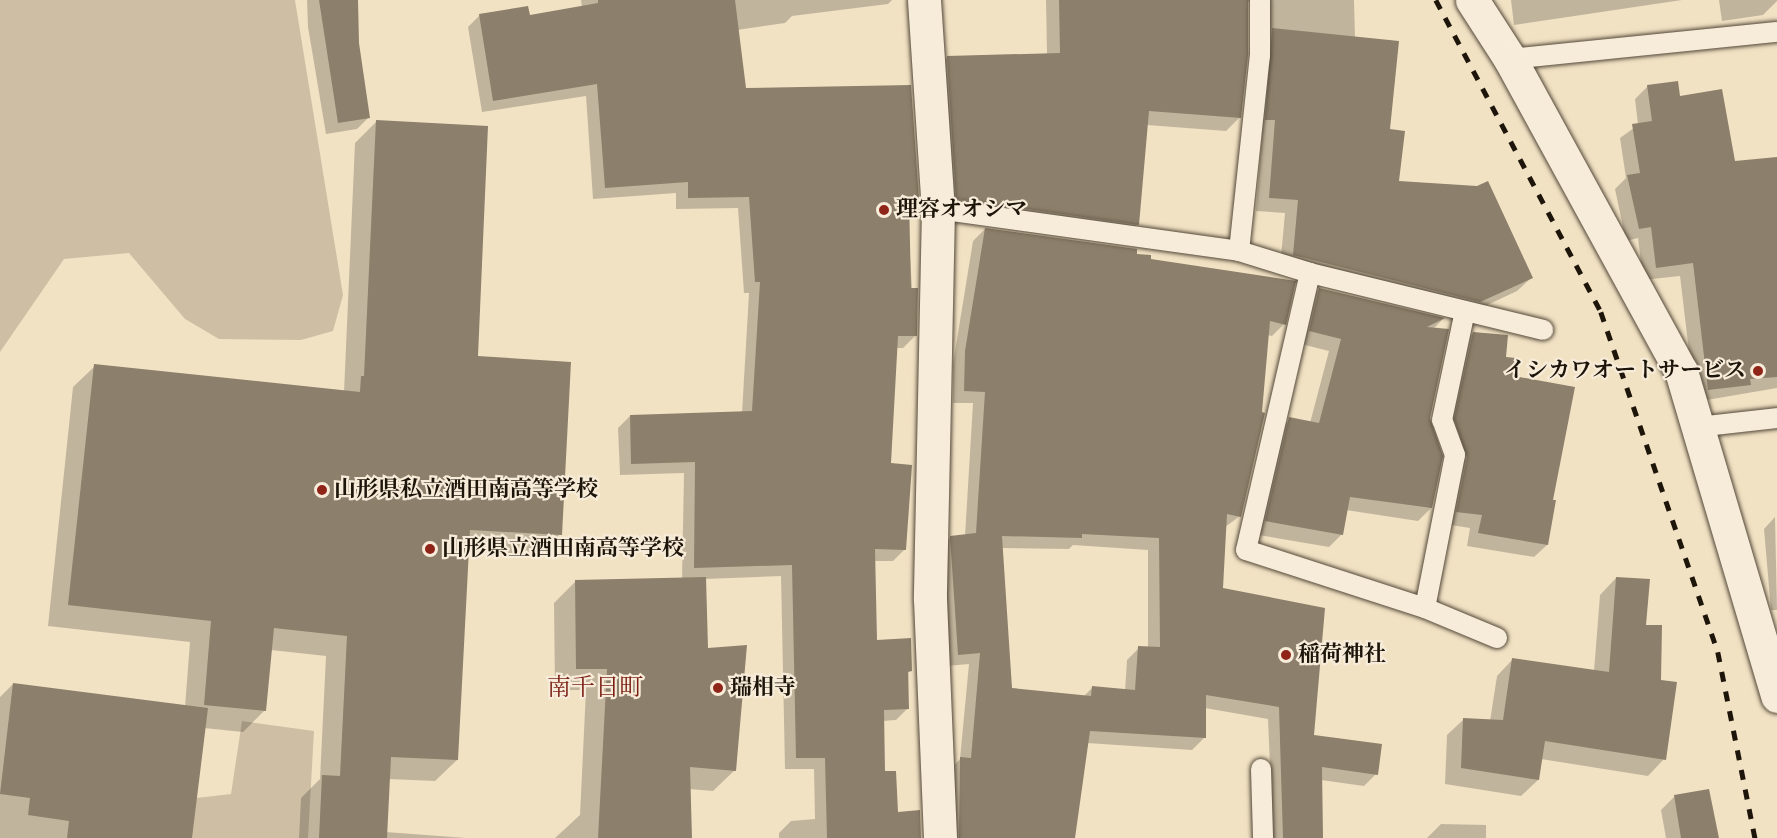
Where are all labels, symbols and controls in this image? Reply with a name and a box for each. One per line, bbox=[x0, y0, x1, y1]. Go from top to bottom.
place label: 理容オオシマ bbox=[896, 197, 1028, 223]
marker: 理容オオシマ bbox=[877, 203, 891, 217]
place label: イシカワオートサービス bbox=[1504, 358, 1746, 384]
marker: イシカワオートサービス bbox=[1751, 364, 1765, 378]
place label: 山形県私立酒田南高等学校 bbox=[334, 477, 598, 503]
marker: 山形県私立酒田南高等学校 bbox=[315, 483, 329, 497]
place label: 山形県立酒田南高等学校 bbox=[442, 536, 684, 562]
marker: 山形県立酒田南高等学校 bbox=[423, 542, 437, 556]
place label: 稲荷神社 bbox=[1298, 642, 1386, 668]
marker: 稲荷神社 bbox=[1279, 648, 1293, 662]
district label: 南千日町 bbox=[547, 674, 643, 702]
place label: 瑞相寺 bbox=[730, 675, 796, 701]
marker: 瑞相寺 bbox=[711, 681, 725, 695]

